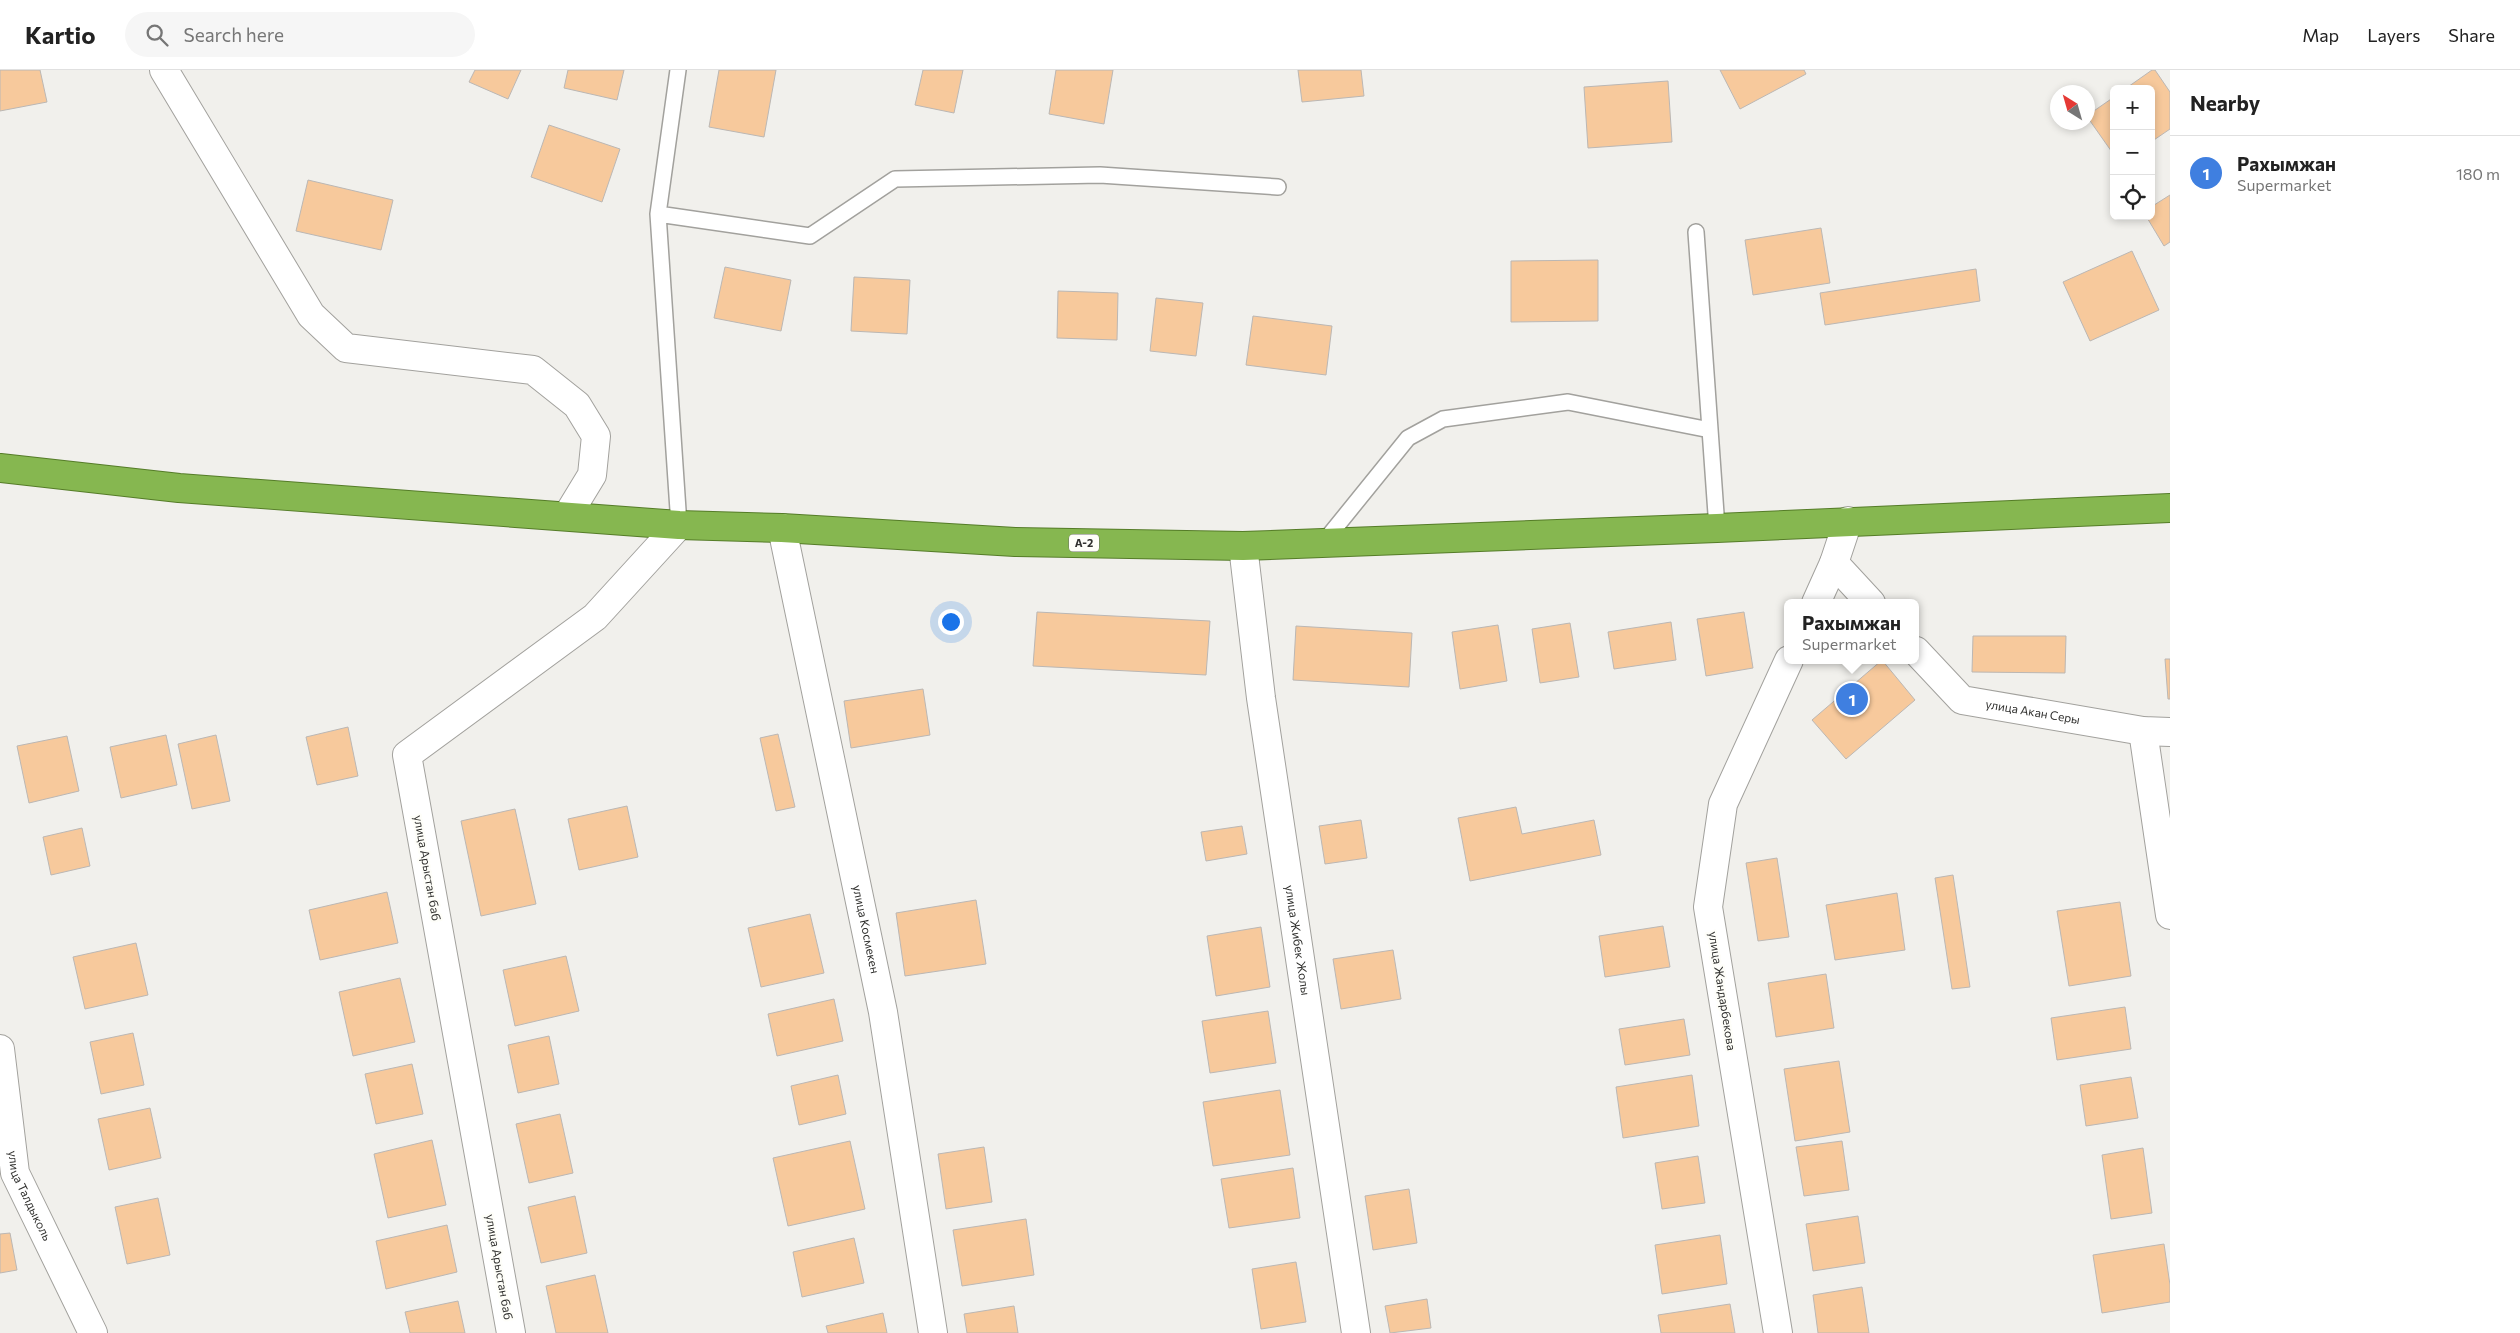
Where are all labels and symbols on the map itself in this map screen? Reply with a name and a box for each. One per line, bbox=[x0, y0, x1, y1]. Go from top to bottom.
north arrow bbox=[2050, 85, 2095, 130]
road number: A-2 bbox=[1069, 534, 1099, 552]
your location bbox=[938, 609, 964, 635]
pin: 1 bbox=[1836, 680, 1868, 718]
street label: улица Акан Серы bbox=[1985, 696, 2081, 726]
street label: улица Арыстан баб bbox=[412, 814, 444, 922]
street label: улица Космекен bbox=[851, 884, 883, 975]
street label: улица Жибек Жолы bbox=[1283, 884, 1313, 996]
street label: улица Жандарбекова bbox=[1707, 930, 1739, 1051]
street label: улица Талдыколь bbox=[6, 1150, 55, 1243]
street label: улица Арыстан баб bbox=[484, 1213, 516, 1321]

